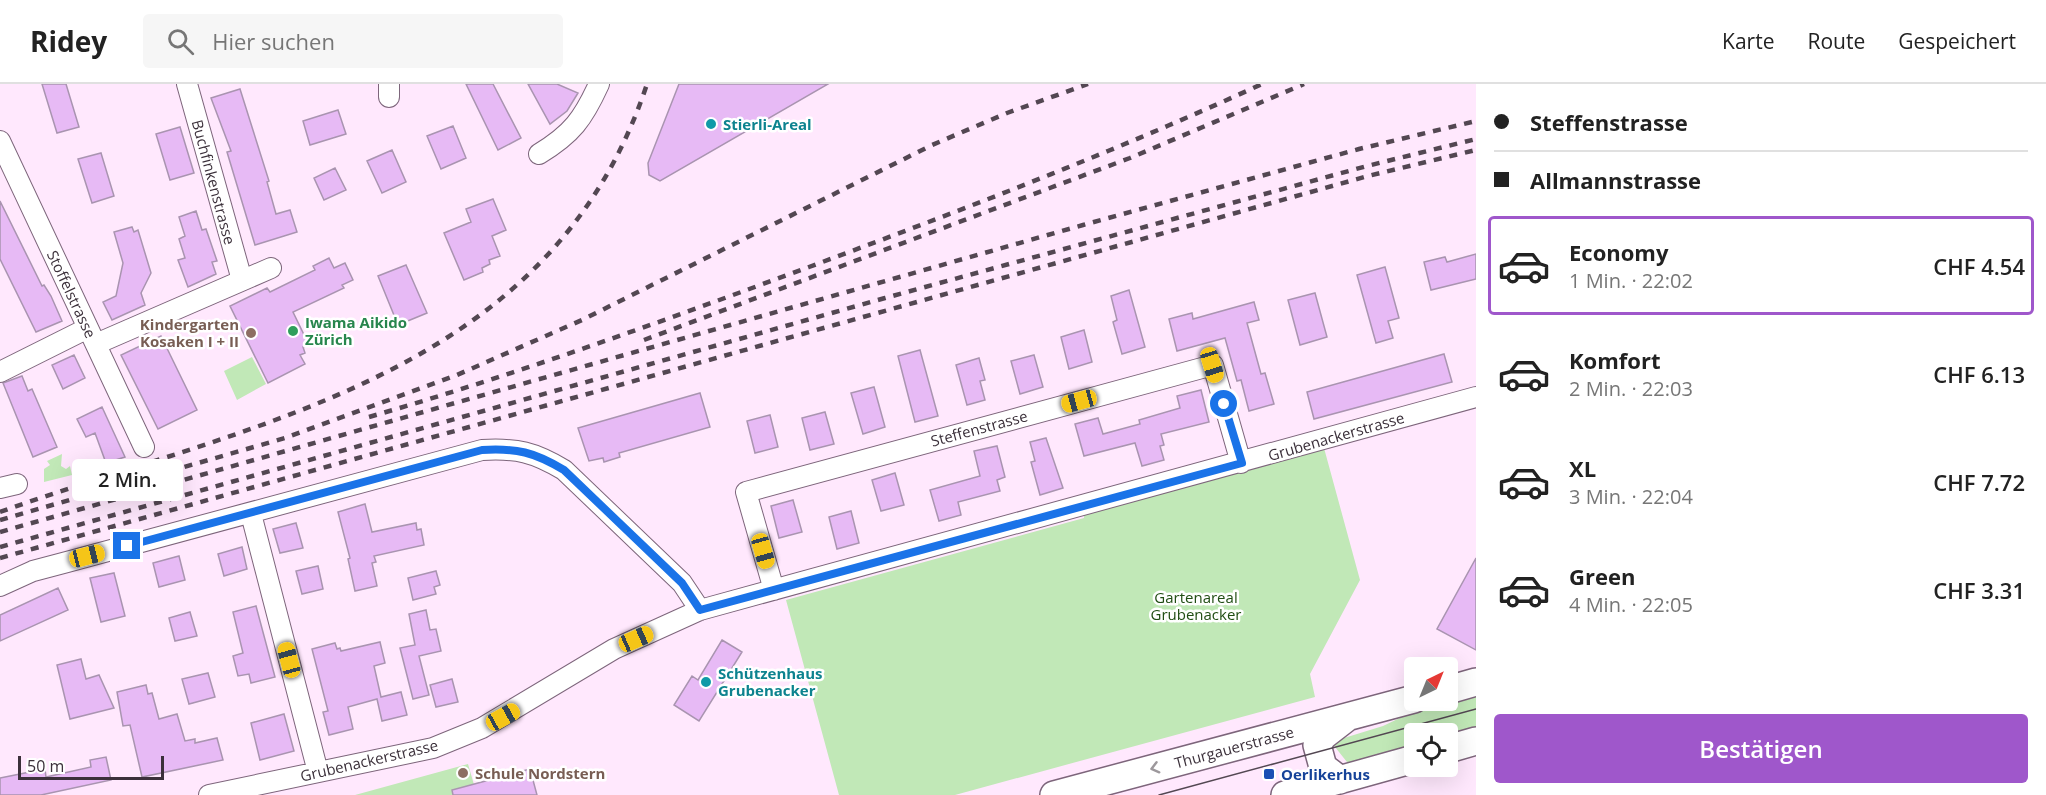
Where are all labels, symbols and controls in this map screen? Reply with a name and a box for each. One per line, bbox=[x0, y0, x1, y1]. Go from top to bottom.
search box bbox=[143, 14, 563, 68]
text: Ridey bbox=[30, 22, 107, 60]
icon: search bbox=[164, 25, 197, 58]
text: Hier suchen bbox=[212, 26, 335, 56]
text: Karte bbox=[1722, 27, 1774, 55]
text: Route bbox=[1807, 27, 1865, 55]
text: Gespeichert bbox=[1898, 27, 2016, 55]
text: Steffenstrasse bbox=[1530, 107, 1688, 137]
place label: Stierli-Areal bbox=[723, 114, 812, 134]
street label: Buchfinkenstrasse bbox=[188, 117, 240, 247]
marker: Stierli-Areal bbox=[704, 117, 718, 131]
text: Allmannstrasse bbox=[1530, 165, 1701, 195]
text: Economy bbox=[1569, 237, 1668, 267]
icon: car bbox=[1497, 239, 1551, 293]
street label: Stoffelstrasse bbox=[43, 247, 101, 341]
text: CHF 4.54 bbox=[1933, 251, 2025, 281]
text: 1 Min. · 22:02 bbox=[1569, 267, 1693, 294]
place label: Iwama Aikido Zürich bbox=[305, 312, 407, 349]
place label: Kindergarten Kosaken I + II bbox=[140, 314, 239, 351]
marker: Iwama Aikido Zürich bbox=[286, 324, 300, 338]
marker: Kindergarten Kosaken I + II bbox=[244, 326, 258, 340]
car bbox=[1198, 345, 1226, 385]
text: Komfort bbox=[1569, 345, 1661, 375]
icon: car bbox=[1497, 347, 1551, 401]
text: CHF 6.13 bbox=[1933, 359, 2025, 389]
text: 2 Min. · 22:03 bbox=[1569, 375, 1693, 402]
car bbox=[1059, 388, 1099, 414]
route start bbox=[1210, 390, 1237, 417]
street label: Steffenstrasse bbox=[928, 405, 1030, 451]
street label: Grubenackerstrasse bbox=[1266, 407, 1406, 465]
text: XL bbox=[1569, 453, 1596, 483]
icon: car bbox=[1497, 455, 1551, 509]
callout: 2 Min. bbox=[72, 459, 182, 501]
text: 2 Min. bbox=[98, 466, 157, 493]
text: CHF 7.72 bbox=[1933, 467, 2025, 497]
text: 3 Min. · 22:04 bbox=[1569, 483, 1693, 510]
car bbox=[749, 531, 777, 571]
route end bbox=[113, 532, 140, 559]
car bbox=[67, 543, 107, 569]
text: Green bbox=[1569, 561, 1635, 591]
icon: car bbox=[1497, 563, 1551, 617]
text: CHF 3.31 bbox=[1933, 575, 2025, 605]
park label: Gartenareal Grubenacker bbox=[1151, 587, 1242, 624]
text: 4 Min. · 22:05 bbox=[1569, 591, 1693, 618]
car bbox=[616, 623, 656, 655]
car bbox=[276, 640, 302, 680]
north arrow bbox=[1404, 657, 1458, 711]
map controls bbox=[1404, 657, 1458, 777]
place label: Schützenhaus Grubenacker bbox=[718, 663, 822, 700]
marker: Schützenhaus Grubenacker bbox=[699, 675, 713, 689]
car bbox=[483, 700, 523, 734]
button: Bestätigen bbox=[1494, 714, 2028, 783]
street label: Thurgauerstrasse bbox=[1172, 721, 1296, 773]
button: locate bbox=[1404, 723, 1458, 777]
street label: Grubenackerstrasse bbox=[298, 734, 440, 786]
scale bar bbox=[18, 753, 164, 780]
text: 50 m bbox=[27, 755, 64, 777]
one-way arrow bbox=[1150, 760, 1160, 773]
place label: Schule Nordstern bbox=[475, 763, 605, 783]
place label: Oerlikerhus bbox=[1281, 764, 1370, 784]
marker: Schule Nordstern bbox=[456, 766, 470, 780]
marker: Oerlikerhus bbox=[1262, 767, 1276, 781]

